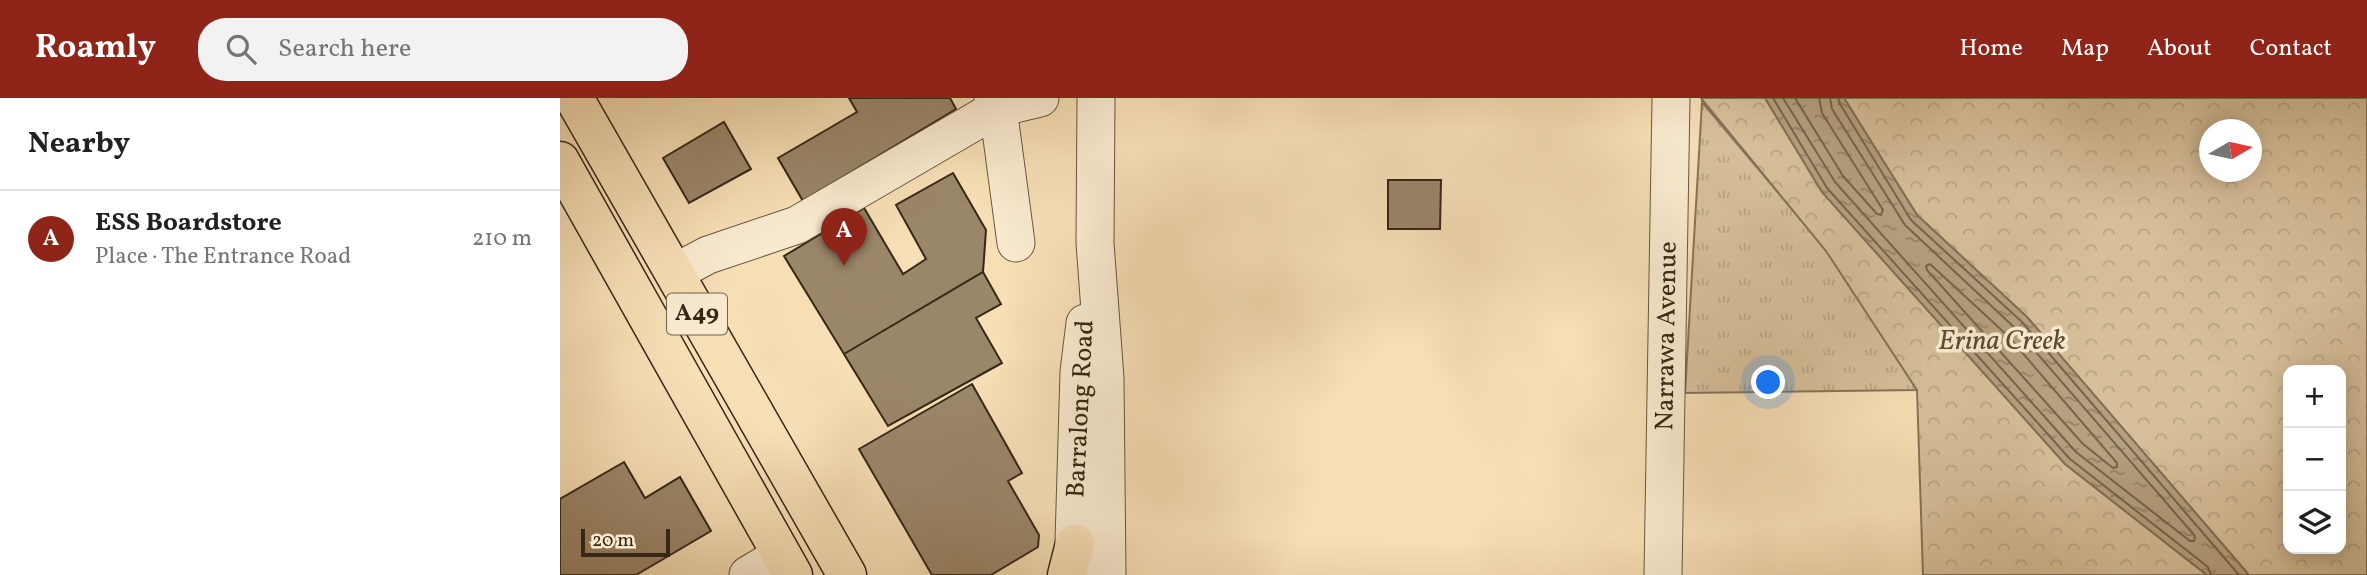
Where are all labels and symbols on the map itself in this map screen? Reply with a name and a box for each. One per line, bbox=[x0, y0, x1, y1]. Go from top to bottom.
north arrow bbox=[2199, 119, 2262, 182]
pin: A bbox=[821, 208, 867, 266]
street label: Narrawa Avenue bbox=[1647, 241, 1687, 431]
road number: A49 bbox=[667, 294, 727, 334]
street label: Barralong Road bbox=[1058, 319, 1104, 499]
water label: Erina Creek bbox=[1938, 322, 2066, 361]
your location bbox=[1751, 365, 1785, 399]
scale bar bbox=[581, 526, 670, 558]

